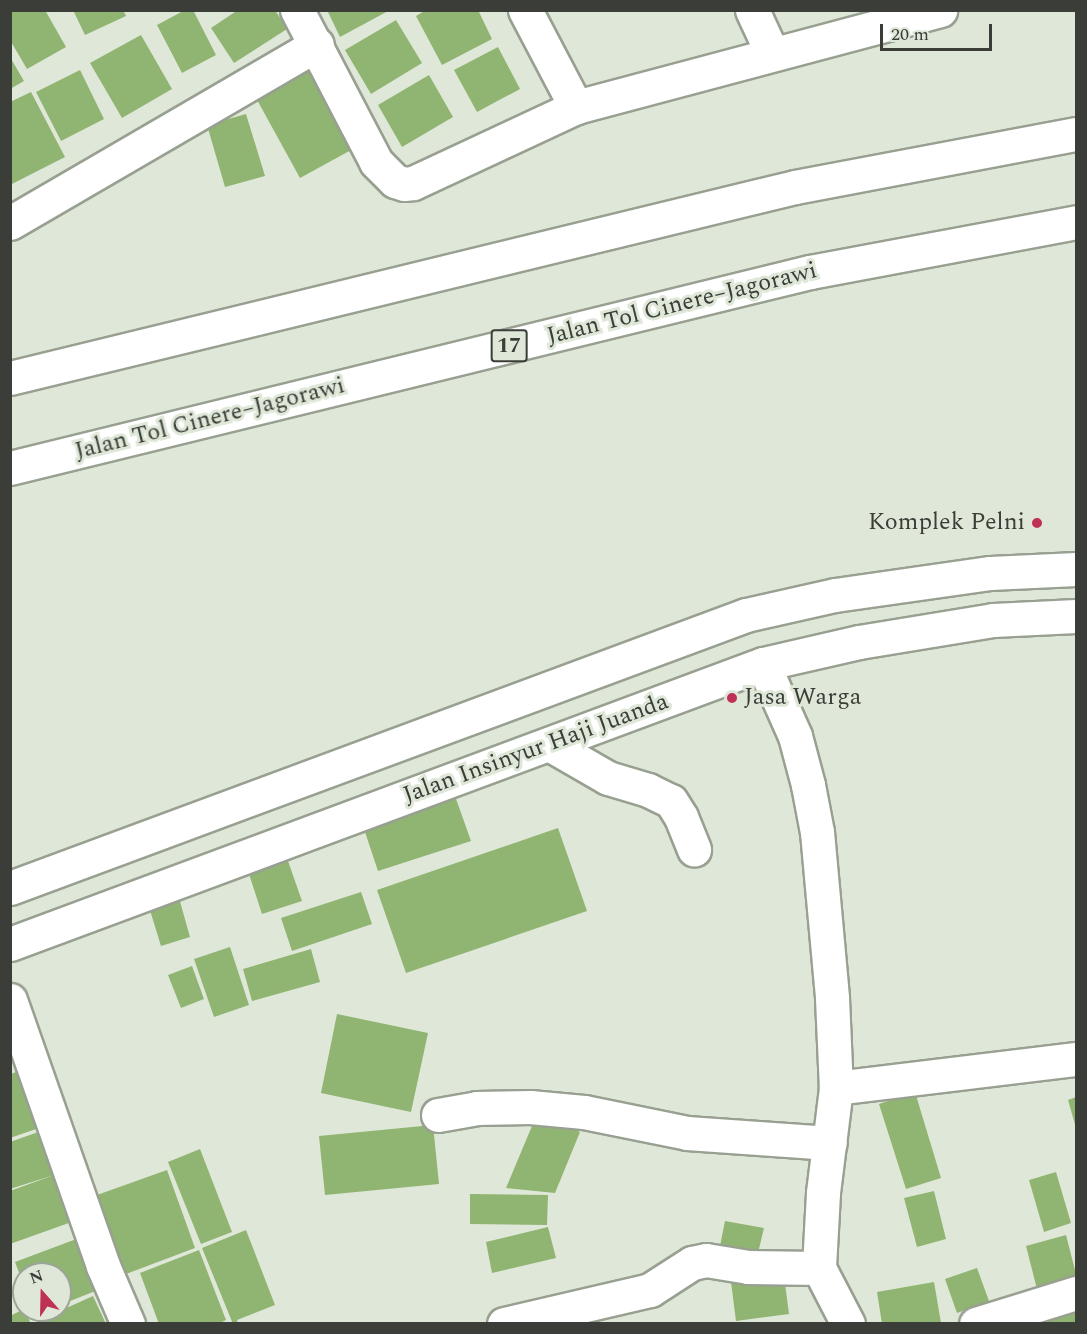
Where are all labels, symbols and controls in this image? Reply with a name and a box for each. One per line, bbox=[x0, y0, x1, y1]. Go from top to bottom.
scale bar bbox=[883, 12, 996, 50]
text: 20 m bbox=[891, 21, 929, 48]
street label: Jalan Tol Cinere–Jagorawi bbox=[544, 257, 820, 351]
road number: 17 bbox=[490, 327, 528, 365]
street label: Jalan Tol Cinere–Jagorawi bbox=[72, 372, 348, 466]
place label: Komplek Pelni bbox=[868, 509, 1025, 537]
marker: Komplek Pelni bbox=[1030, 516, 1044, 530]
place label: Jasa Warga bbox=[744, 684, 861, 712]
street label: Jalan Insinyur Haji Juanda bbox=[399, 688, 673, 810]
marker: Jasa Warga bbox=[725, 691, 739, 705]
north arrow bbox=[12, 1262, 72, 1322]
text: N bbox=[26, 1263, 47, 1290]

